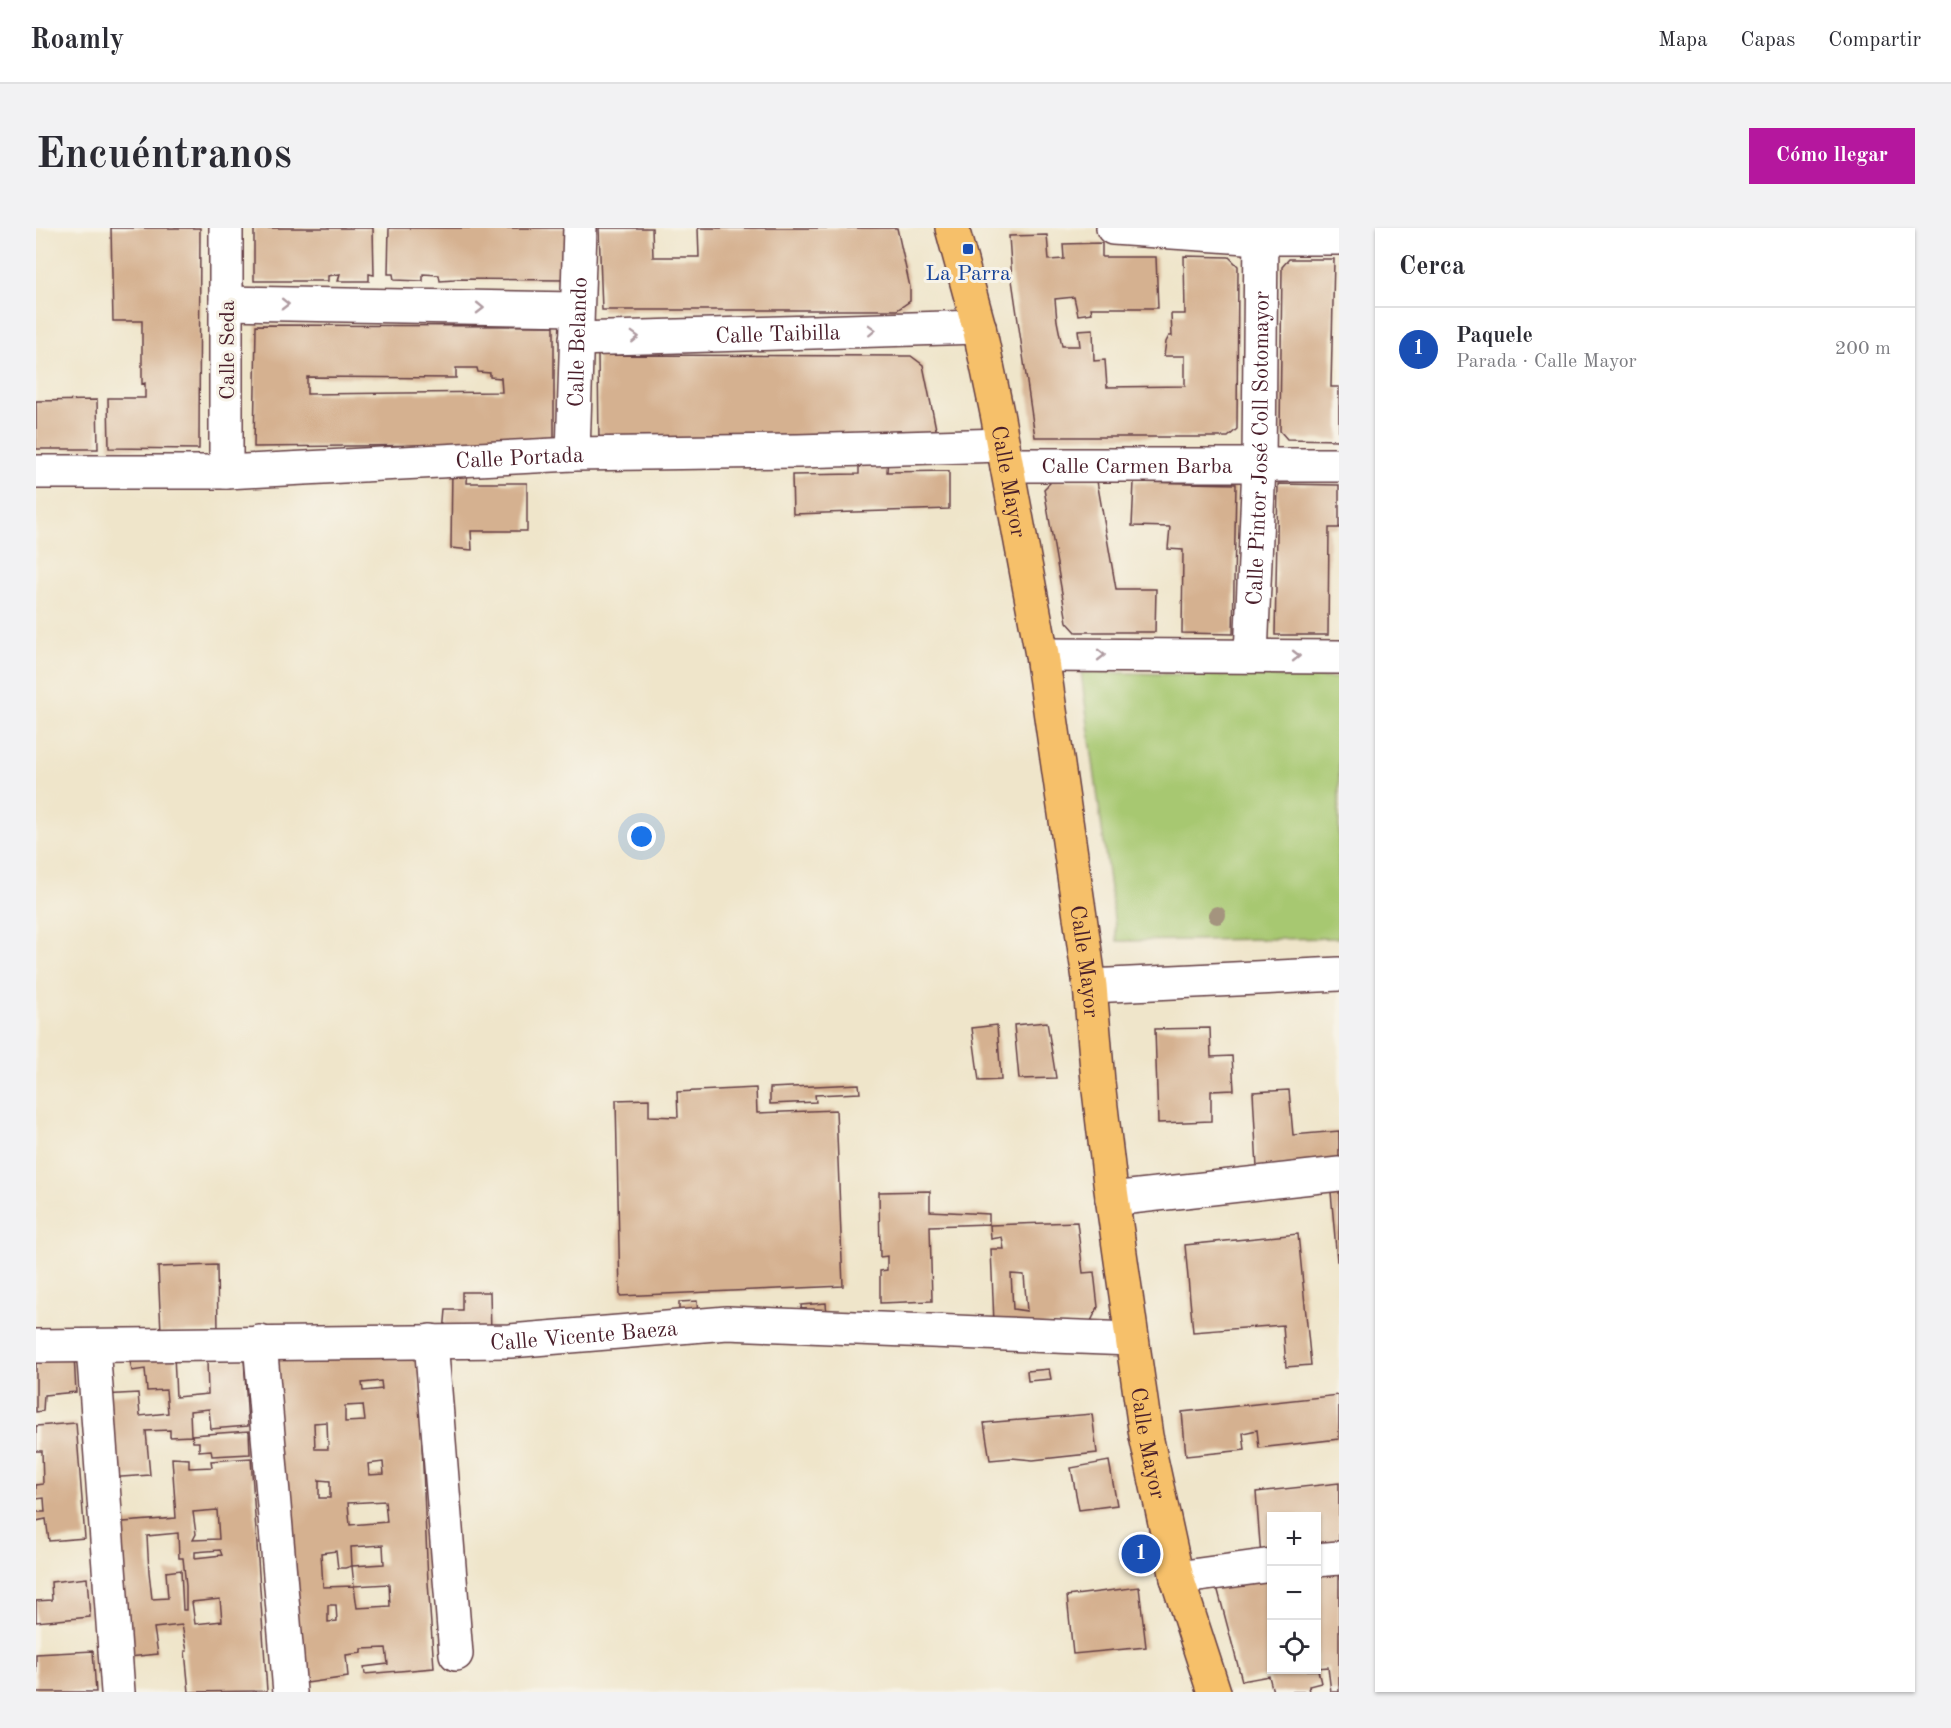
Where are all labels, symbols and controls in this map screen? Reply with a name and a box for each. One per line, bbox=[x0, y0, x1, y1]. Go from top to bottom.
text: Roamly bbox=[30, 27, 124, 55]
text: Mapa bbox=[1658, 30, 1708, 51]
text: Capas bbox=[1741, 30, 1795, 51]
text: Compartir bbox=[1828, 30, 1921, 51]
button: Cómo llegar bbox=[1749, 128, 1915, 184]
text: Encuéntranos bbox=[36, 135, 292, 177]
marker: La Parra bbox=[961, 242, 975, 256]
text: Cerca bbox=[1399, 254, 1465, 280]
place label: La Parra bbox=[925, 263, 1011, 285]
street label: Calle Belando bbox=[565, 277, 591, 408]
street label: Calle Pintor José Coll Sotomayor bbox=[1244, 291, 1273, 606]
one-way arrow bbox=[280, 298, 289, 310]
street label: Calle Seda bbox=[217, 300, 239, 400]
one-way arrow bbox=[475, 301, 484, 314]
street label: Calle Taibilla bbox=[715, 322, 841, 348]
one-way arrow bbox=[867, 324, 876, 337]
text: Paquele bbox=[1456, 325, 1533, 347]
one-way arrow bbox=[630, 331, 639, 343]
text: 1 bbox=[1413, 339, 1424, 359]
text: 200 m bbox=[1835, 339, 1891, 359]
text: Parada · Calle Mayor bbox=[1456, 352, 1637, 372]
street label: Calle Mayor bbox=[987, 424, 1029, 539]
street label: Calle Portada bbox=[455, 445, 584, 473]
street label: Calle Carmen Barba bbox=[1041, 456, 1233, 478]
one-way arrow bbox=[1096, 649, 1105, 661]
one-way arrow bbox=[1291, 650, 1300, 662]
your location bbox=[627, 822, 656, 851]
street label: Calle Mayor bbox=[1065, 904, 1102, 1019]
street label: Calle Vicente Baeza bbox=[490, 1318, 679, 1354]
street label: Calle Mayor bbox=[1126, 1386, 1168, 1501]
map controls bbox=[1267, 1512, 1321, 1674]
button: + bbox=[1267, 1512, 1321, 1566]
pin: 1 bbox=[1122, 1532, 1160, 1576]
button: − bbox=[1267, 1566, 1321, 1620]
button: locate bbox=[1267, 1620, 1321, 1674]

